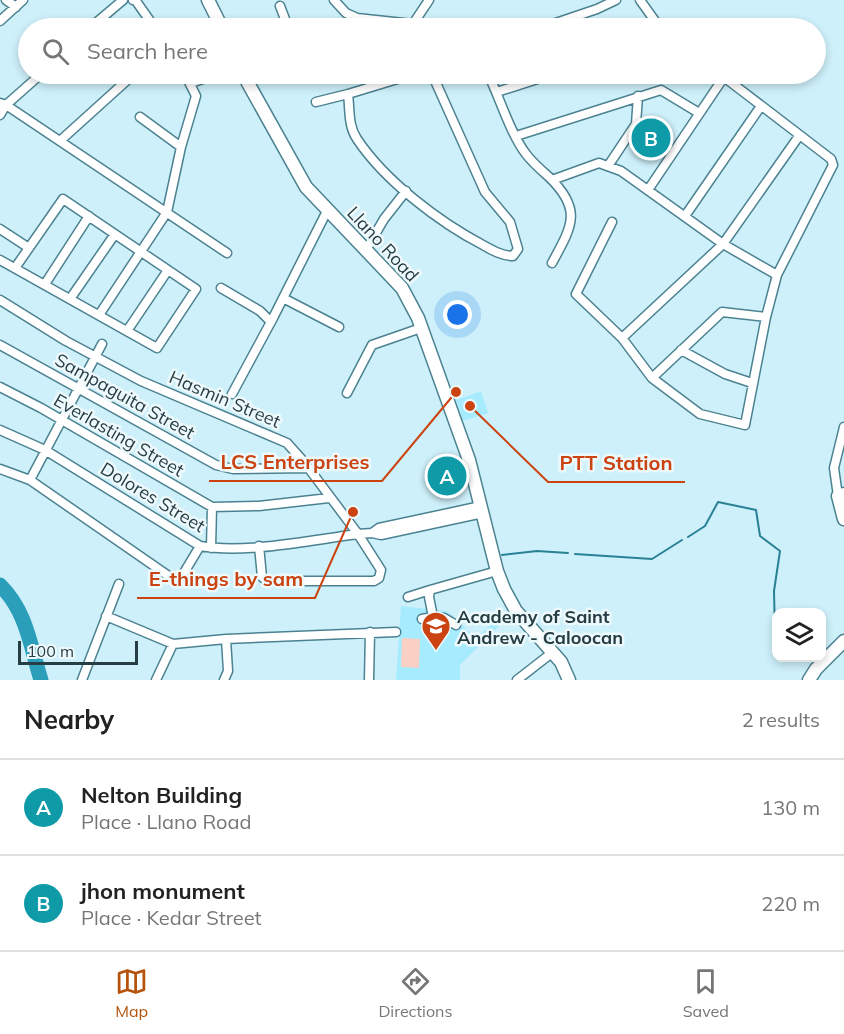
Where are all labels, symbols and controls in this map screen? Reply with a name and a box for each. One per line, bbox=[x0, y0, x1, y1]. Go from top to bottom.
search box bbox=[18, 18, 826, 84]
icon: search bbox=[39, 35, 72, 68]
text: Search here bbox=[87, 37, 208, 65]
pin: B bbox=[632, 116, 670, 160]
street label: Llano Road bbox=[342, 202, 424, 286]
your location bbox=[443, 300, 472, 329]
street label: Sampaguita Street bbox=[51, 348, 199, 444]
street label: Hasmin Street bbox=[166, 365, 284, 433]
street label: Everlasting Street bbox=[50, 388, 188, 482]
callout: LCS Enterprises bbox=[209, 443, 382, 481]
callout: PTT Station bbox=[548, 444, 685, 482]
text: LCS Enterprises bbox=[221, 449, 369, 474]
text: PTT Station bbox=[560, 450, 672, 475]
pin: A bbox=[428, 454, 466, 498]
street label: Dolores Street bbox=[97, 457, 209, 537]
callout: E-things by sam bbox=[137, 560, 315, 598]
text: E-things by sam bbox=[149, 566, 303, 591]
place label: Academy of Saint Andrew - Caloocan bbox=[457, 605, 623, 649]
map controls bbox=[772, 608, 826, 662]
button: layers bbox=[772, 608, 826, 662]
school or university icon: Academy of Saint Andrew - Caloocan bbox=[420, 610, 452, 652]
scale bar bbox=[18, 638, 138, 666]
text: 100 m bbox=[27, 641, 74, 661]
text: Nearby bbox=[24, 703, 114, 736]
text: 2 results bbox=[742, 707, 820, 732]
text: Nelton Building bbox=[81, 781, 242, 809]
text: A bbox=[36, 795, 51, 820]
text: 130 m bbox=[761, 795, 820, 820]
text: Place · Llano Road bbox=[81, 809, 251, 834]
text: jhon monument bbox=[81, 877, 245, 905]
text: B bbox=[37, 891, 50, 916]
text: 220 m bbox=[761, 891, 820, 916]
text: Place · Kedar Street bbox=[81, 905, 262, 930]
tab: Map bbox=[115, 965, 148, 1021]
tab: Directions bbox=[378, 965, 452, 1021]
tab: Saved bbox=[683, 965, 729, 1021]

